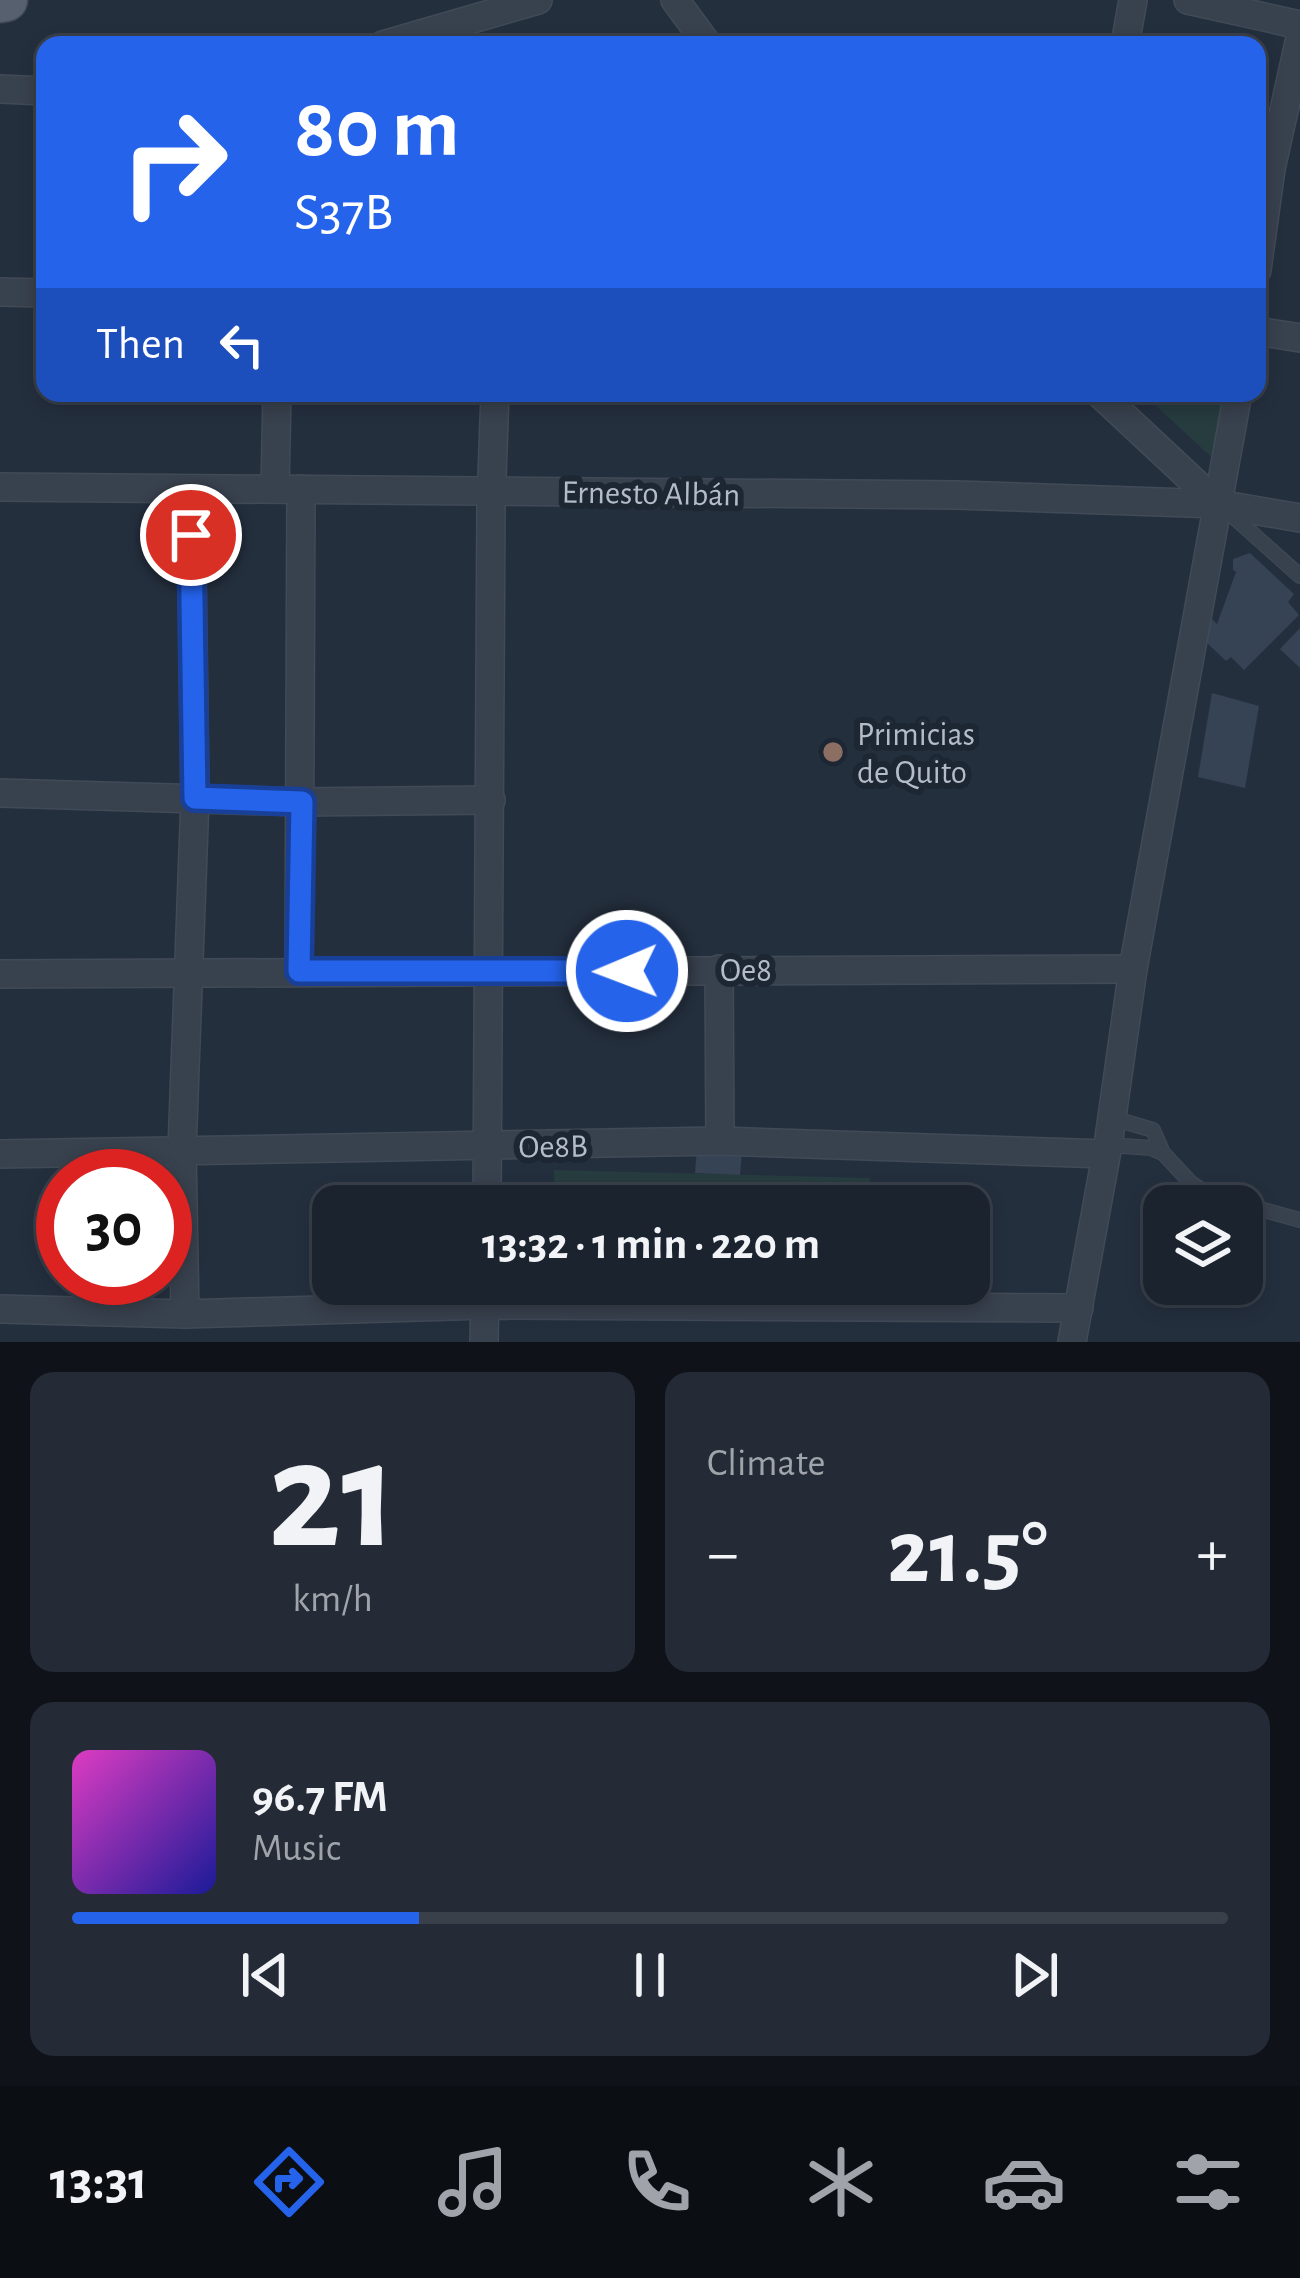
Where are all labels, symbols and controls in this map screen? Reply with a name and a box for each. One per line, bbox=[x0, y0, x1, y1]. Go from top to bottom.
icon: right bbox=[96, 84, 252, 240]
text: 80 m bbox=[294, 88, 460, 172]
text: S37B bbox=[294, 186, 393, 240]
icon: left bbox=[209, 312, 275, 378]
text: Then bbox=[96, 322, 185, 367]
street label: Ernesto Albán bbox=[561, 476, 740, 513]
pin bbox=[140, 484, 242, 586]
icon: arrive bbox=[158, 502, 224, 568]
place label: Primicias de Quito bbox=[857, 719, 975, 790]
marker: Primicias de Quito bbox=[820, 739, 846, 765]
position arrow bbox=[564, 908, 690, 1034]
street label: Oe8 bbox=[720, 955, 772, 988]
street label: Oe8B bbox=[518, 1130, 588, 1165]
speed limit sign: 30 bbox=[36, 1149, 192, 1305]
map controls bbox=[1143, 1185, 1263, 1305]
button: layers bbox=[1143, 1185, 1263, 1305]
text: 13:32 · 1 min · 220 m bbox=[482, 1222, 820, 1267]
text: 21 bbox=[268, 1420, 397, 1576]
text: Climate bbox=[707, 1444, 825, 1483]
text: 21.5° bbox=[887, 1509, 1048, 1599]
text: − bbox=[707, 1521, 739, 1587]
text: + bbox=[1196, 1521, 1228, 1587]
text: km/h bbox=[292, 1580, 373, 1619]
text: 96.7 FM bbox=[252, 1775, 388, 1820]
text: Music bbox=[252, 1829, 341, 1868]
icon: previous bbox=[232, 1942, 298, 2008]
icon: pause bbox=[617, 1942, 683, 2008]
icon: next bbox=[1002, 1942, 1068, 2008]
icon: directions bbox=[247, 2140, 331, 2224]
icon: music bbox=[431, 2140, 515, 2224]
icon: phone bbox=[615, 2140, 699, 2224]
icon: climate bbox=[799, 2140, 883, 2224]
icon: car bbox=[982, 2140, 1066, 2224]
icon: filters bbox=[1166, 2140, 1250, 2224]
text: 13:31 bbox=[50, 2155, 148, 2209]

